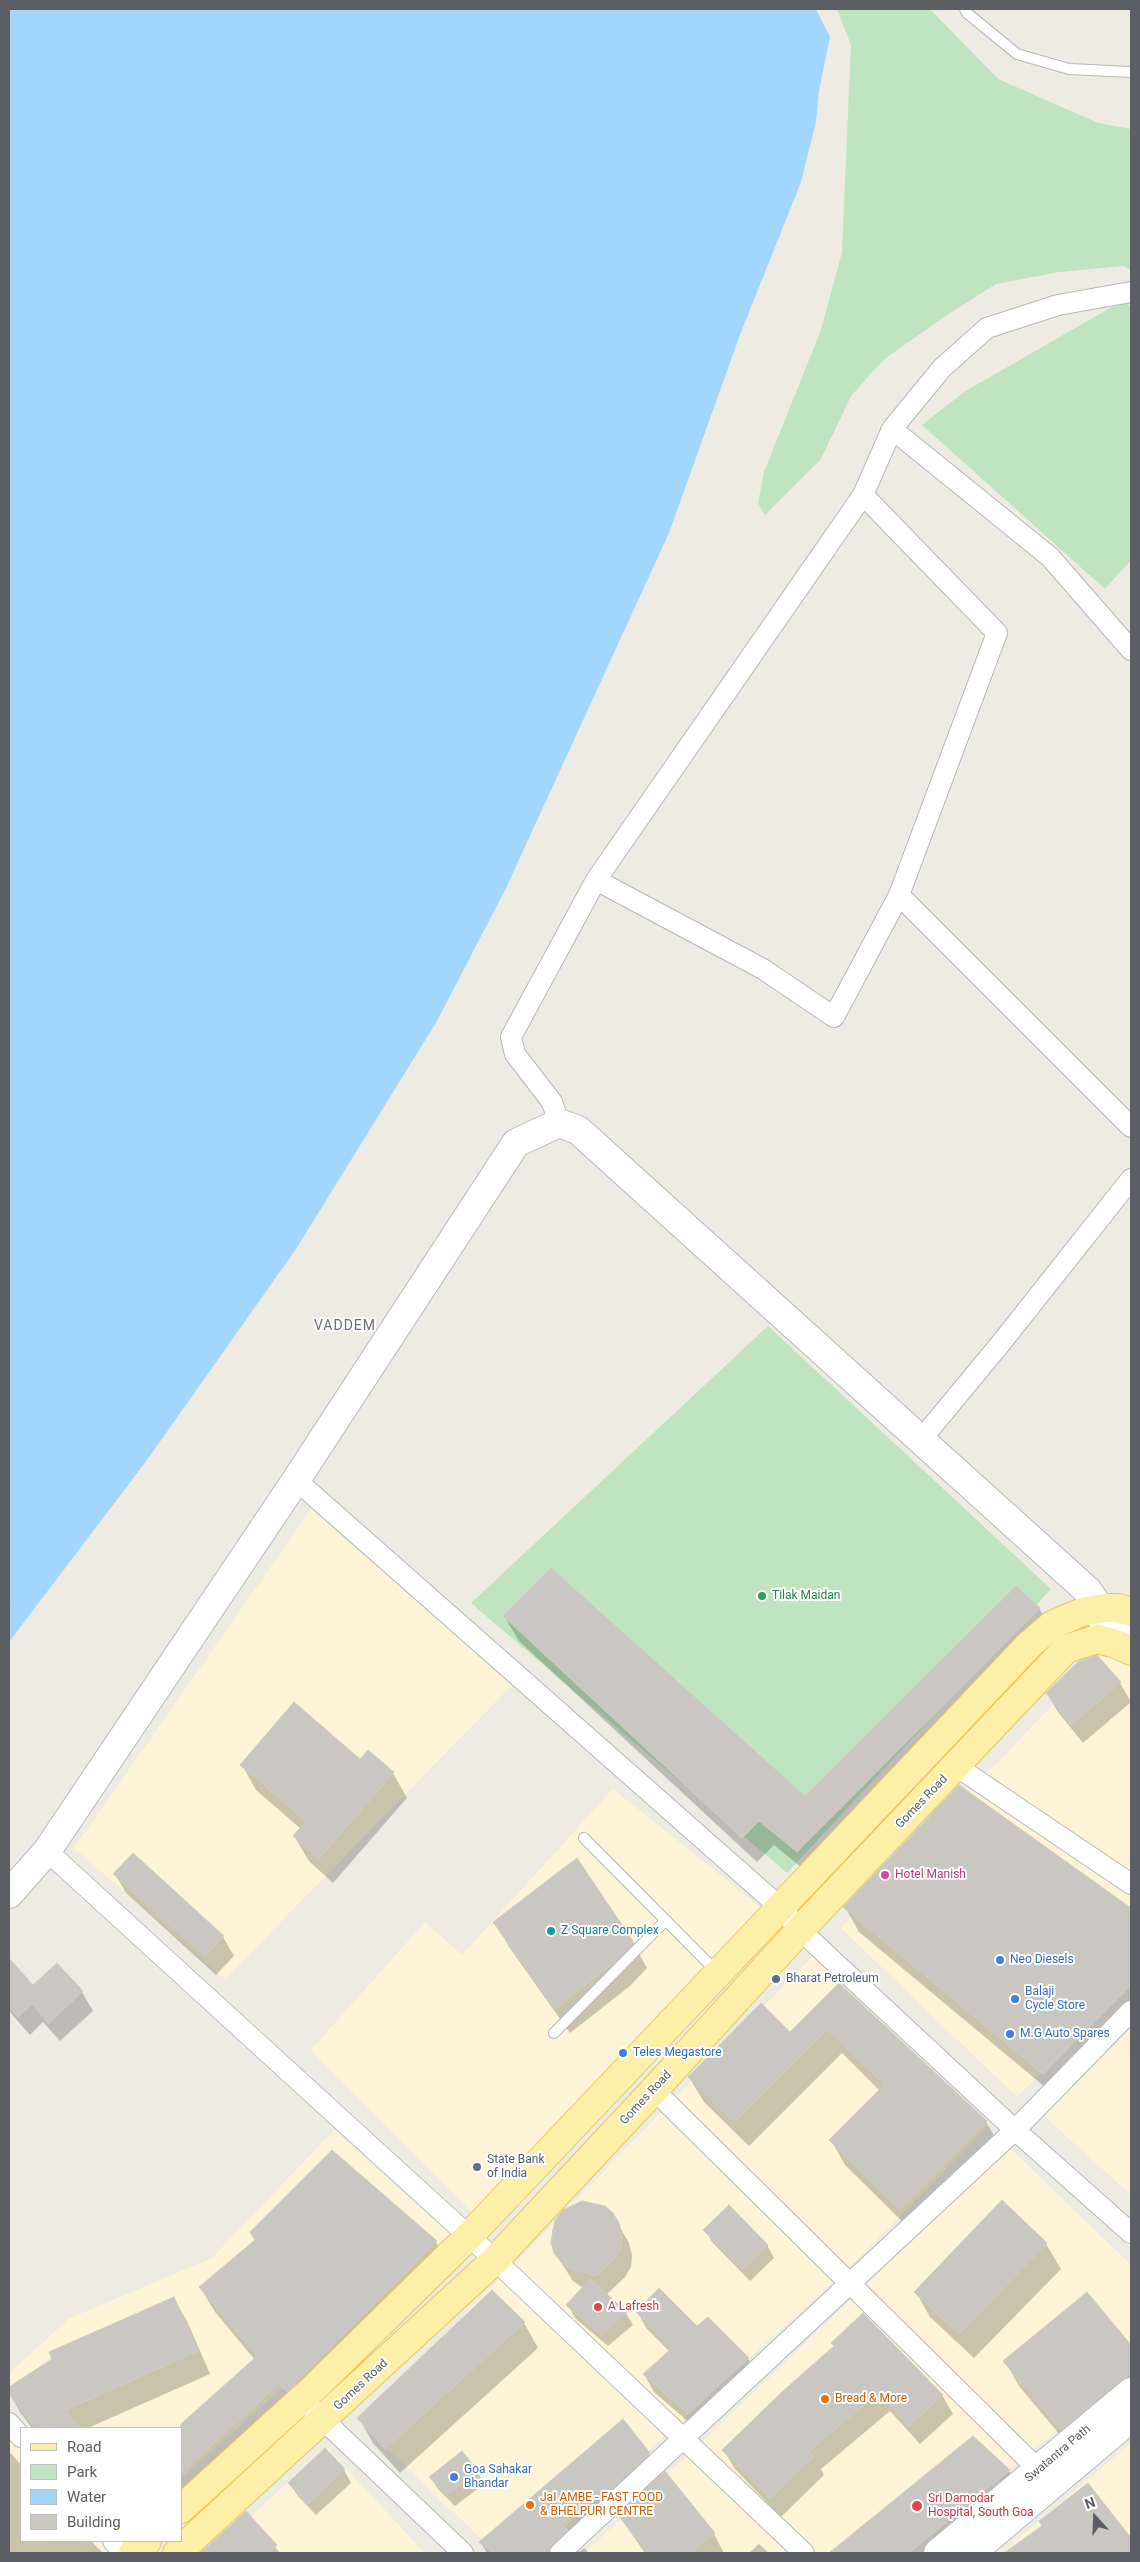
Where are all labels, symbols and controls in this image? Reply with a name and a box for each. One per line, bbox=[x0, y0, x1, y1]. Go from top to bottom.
district label: VADDEM bbox=[313, 1318, 377, 1334]
place label: Tilak Maidan bbox=[772, 1589, 840, 1603]
marker: Tilak Maidan bbox=[756, 1590, 768, 1602]
street label: Gomes Road bbox=[893, 1772, 951, 1832]
place label: Hotel Manish bbox=[895, 1868, 966, 1882]
marker: Hotel Manish bbox=[879, 1869, 891, 1881]
place label: Z Square Complex bbox=[561, 1924, 659, 1938]
marker: Z Square Complex bbox=[545, 1925, 557, 1937]
place label: Neo Diesels bbox=[1010, 1953, 1074, 1967]
marker: Neo Diesels bbox=[994, 1954, 1006, 1966]
place label: Bharat Petroleum bbox=[786, 1972, 879, 1986]
marker: Bharat Petroleum bbox=[770, 1973, 782, 1985]
place label: Balaji Cycle Store bbox=[1025, 1985, 1085, 2013]
marker: Balaji Cycle Store bbox=[1009, 1993, 1021, 2005]
place label: M.G Auto Spares bbox=[1020, 2027, 1110, 2041]
marker: M.G Auto Spares bbox=[1004, 2028, 1016, 2040]
place label: Teles Megastore bbox=[633, 2046, 722, 2060]
marker: Teles Megastore bbox=[617, 2047, 629, 2059]
street label: Gomes Road bbox=[617, 2068, 675, 2128]
place label: State Bank of India bbox=[487, 2153, 545, 2181]
marker: State Bank of India bbox=[471, 2161, 483, 2173]
place label: A Lafresh bbox=[608, 2300, 659, 2314]
marker: A Lafresh bbox=[592, 2301, 604, 2313]
street label: Gomes Road bbox=[331, 2356, 391, 2414]
place label: Bread & More bbox=[835, 2392, 907, 2406]
marker: Bread & More bbox=[819, 2393, 831, 2405]
street label: Swatantra Path bbox=[1022, 2422, 1094, 2486]
legend bbox=[20, 2427, 182, 2542]
text: Road bbox=[67, 2438, 101, 2456]
text: Park bbox=[67, 2463, 97, 2481]
place label: Goa Sahakar Bhandar bbox=[464, 2463, 532, 2491]
marker: Goa Sahakar Bhandar bbox=[448, 2471, 460, 2483]
text: Water bbox=[67, 2488, 106, 2506]
place label: JaI AMBE - FAST FOOD & BHELPURI CENTRE bbox=[540, 2491, 663, 2519]
place label: Sri Damodar Hospital, South Goa bbox=[928, 2492, 1034, 2520]
north arrow bbox=[1070, 2492, 1120, 2542]
text: N bbox=[1082, 2494, 1097, 2512]
marker: JaI AMBE - FAST FOOD & BHELPURI CENTRE bbox=[524, 2499, 536, 2511]
marker: Sri Damodar Hospital, South Goa bbox=[910, 2499, 924, 2513]
text: Building bbox=[67, 2513, 121, 2531]

